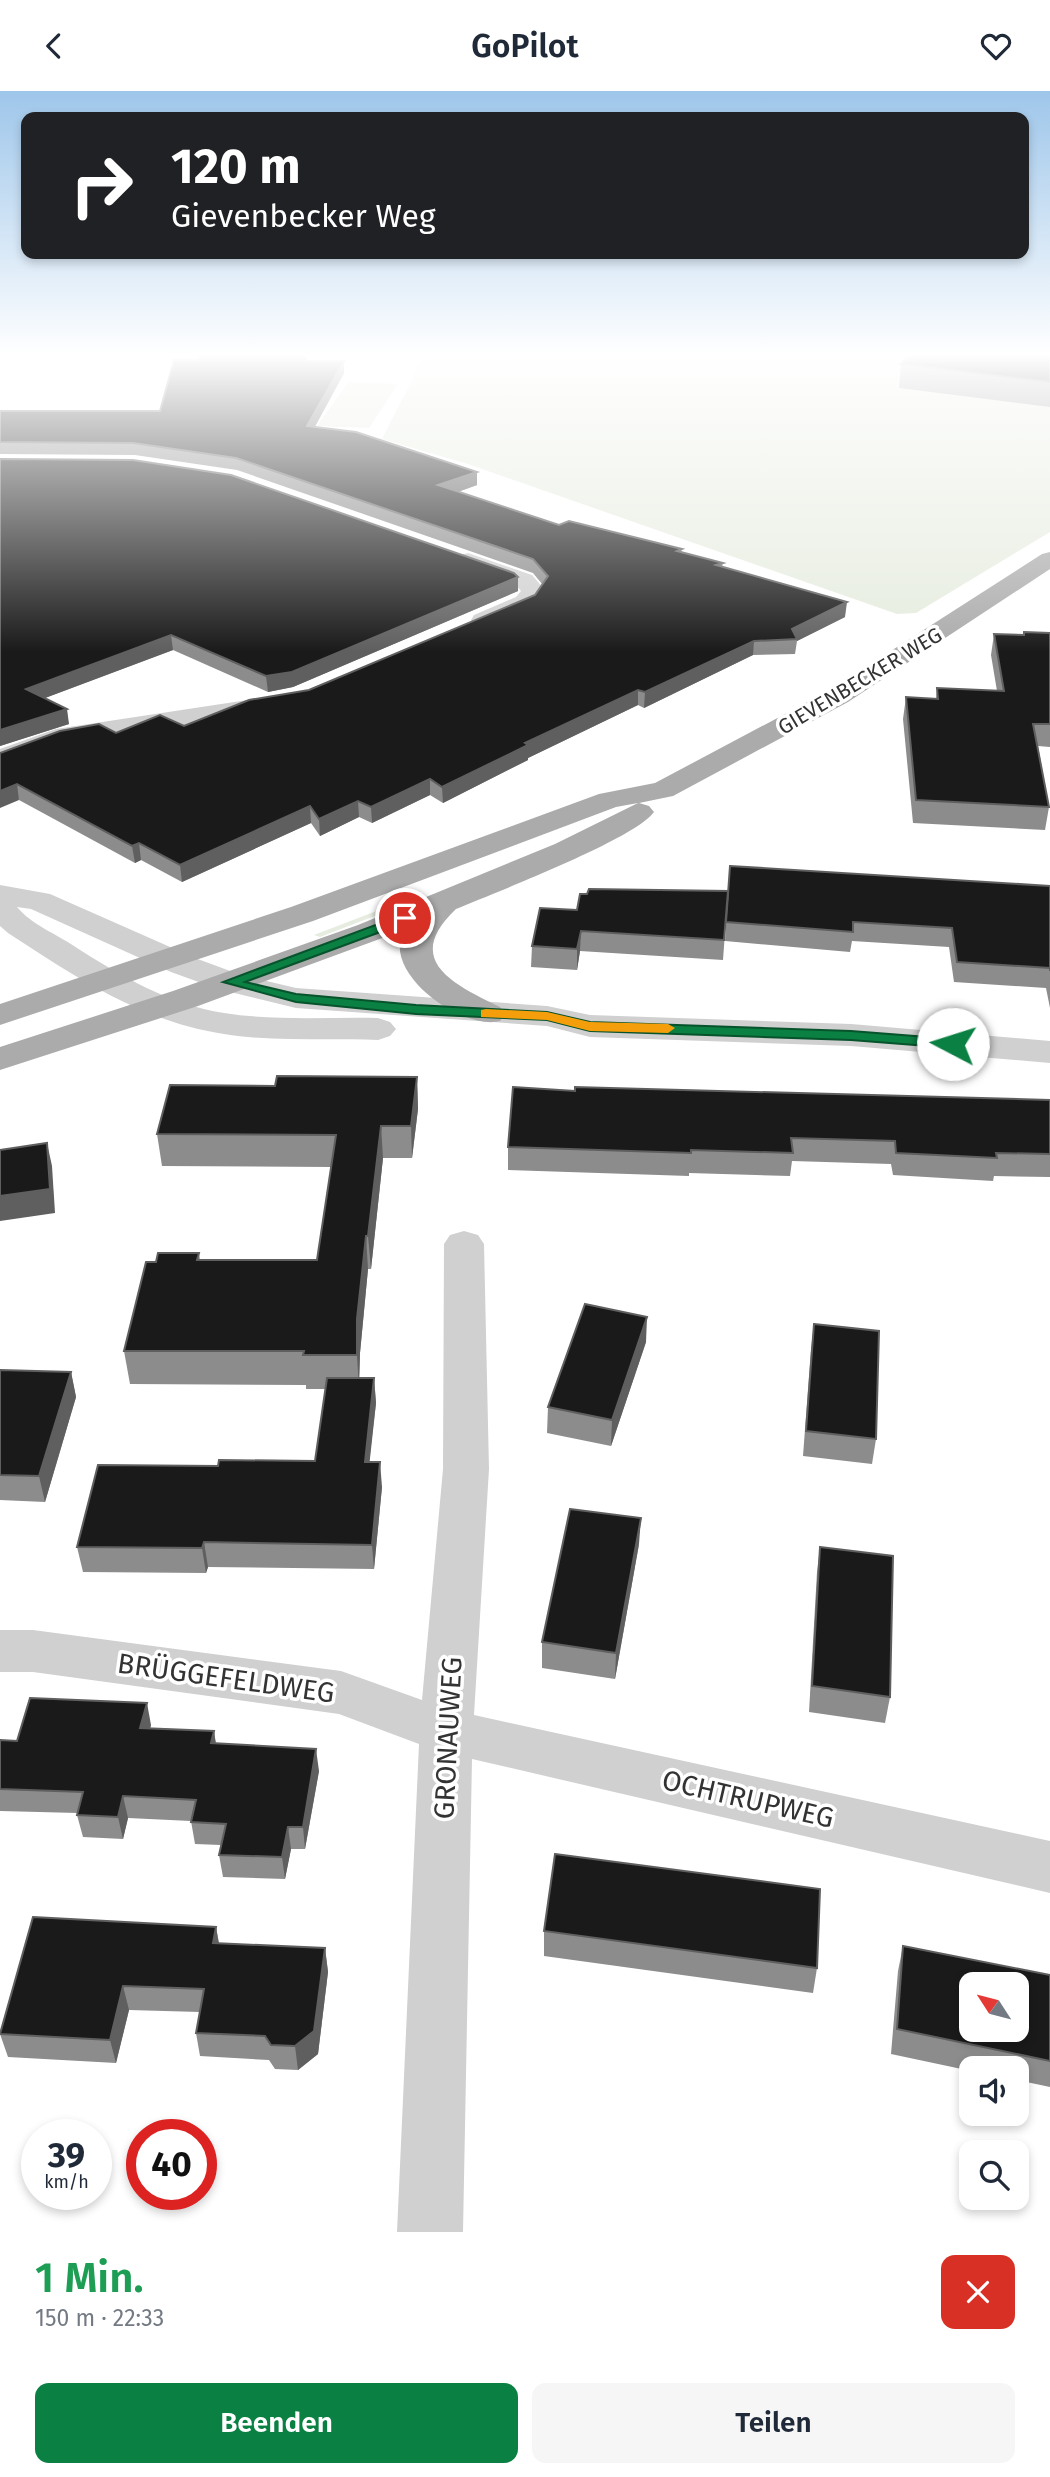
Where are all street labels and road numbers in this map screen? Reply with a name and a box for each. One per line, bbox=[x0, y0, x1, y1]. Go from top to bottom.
street label: GIEVENBECKER WEG bbox=[773, 622, 947, 740]
street label: BRÜGGEFELDWEG bbox=[115, 1646, 337, 1710]
street label: GRONAUWEG bbox=[427, 1656, 469, 1820]
street label: OCHTRUPWEG bbox=[659, 1763, 837, 1835]

